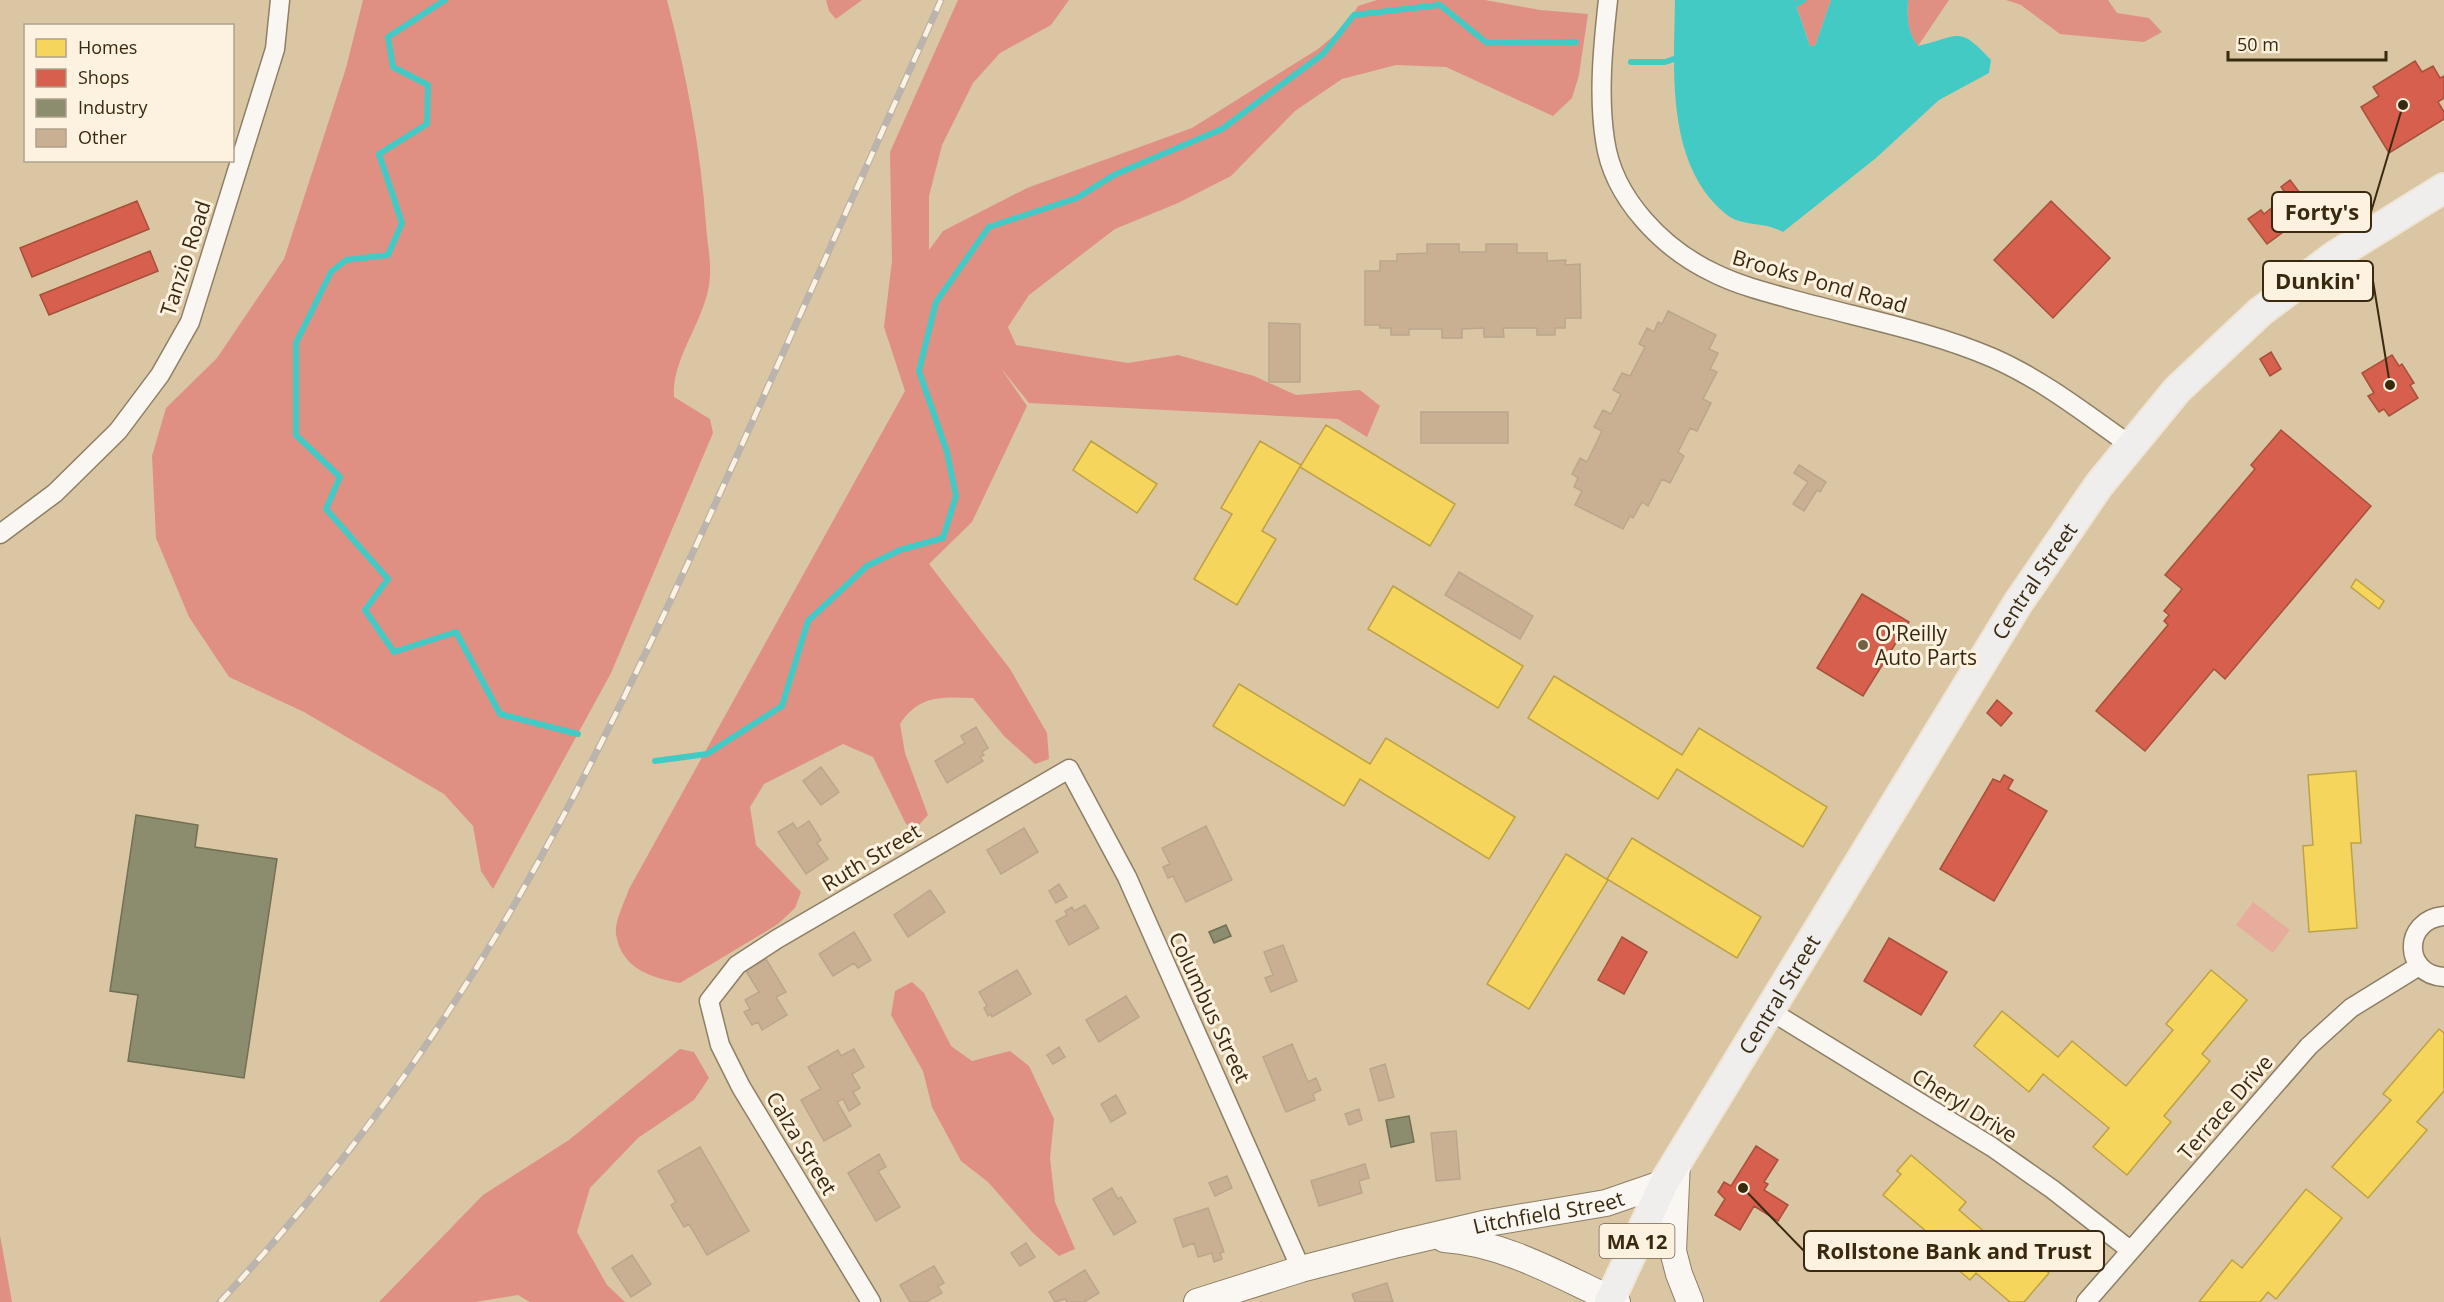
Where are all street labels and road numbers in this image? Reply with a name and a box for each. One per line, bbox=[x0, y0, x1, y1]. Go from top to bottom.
street label: Tanzio Road bbox=[153, 197, 217, 319]
street label: Brooks Pond Road bbox=[1729, 243, 1911, 319]
street label: Central Street bbox=[1985, 517, 2083, 645]
street label: Ruth Street bbox=[817, 817, 925, 897]
street label: Columbus Street bbox=[1163, 927, 1257, 1087]
street label: Central Street bbox=[1732, 929, 1826, 1059]
street label: Terrace Drive bbox=[2171, 1048, 2279, 1166]
street label: Cheryl Drive bbox=[1907, 1062, 2023, 1148]
street label: Calza Street bbox=[760, 1086, 844, 1200]
street label: Litchfield Street bbox=[1470, 1184, 1628, 1240]
road number: MA 12 bbox=[1600, 1224, 1674, 1258]

